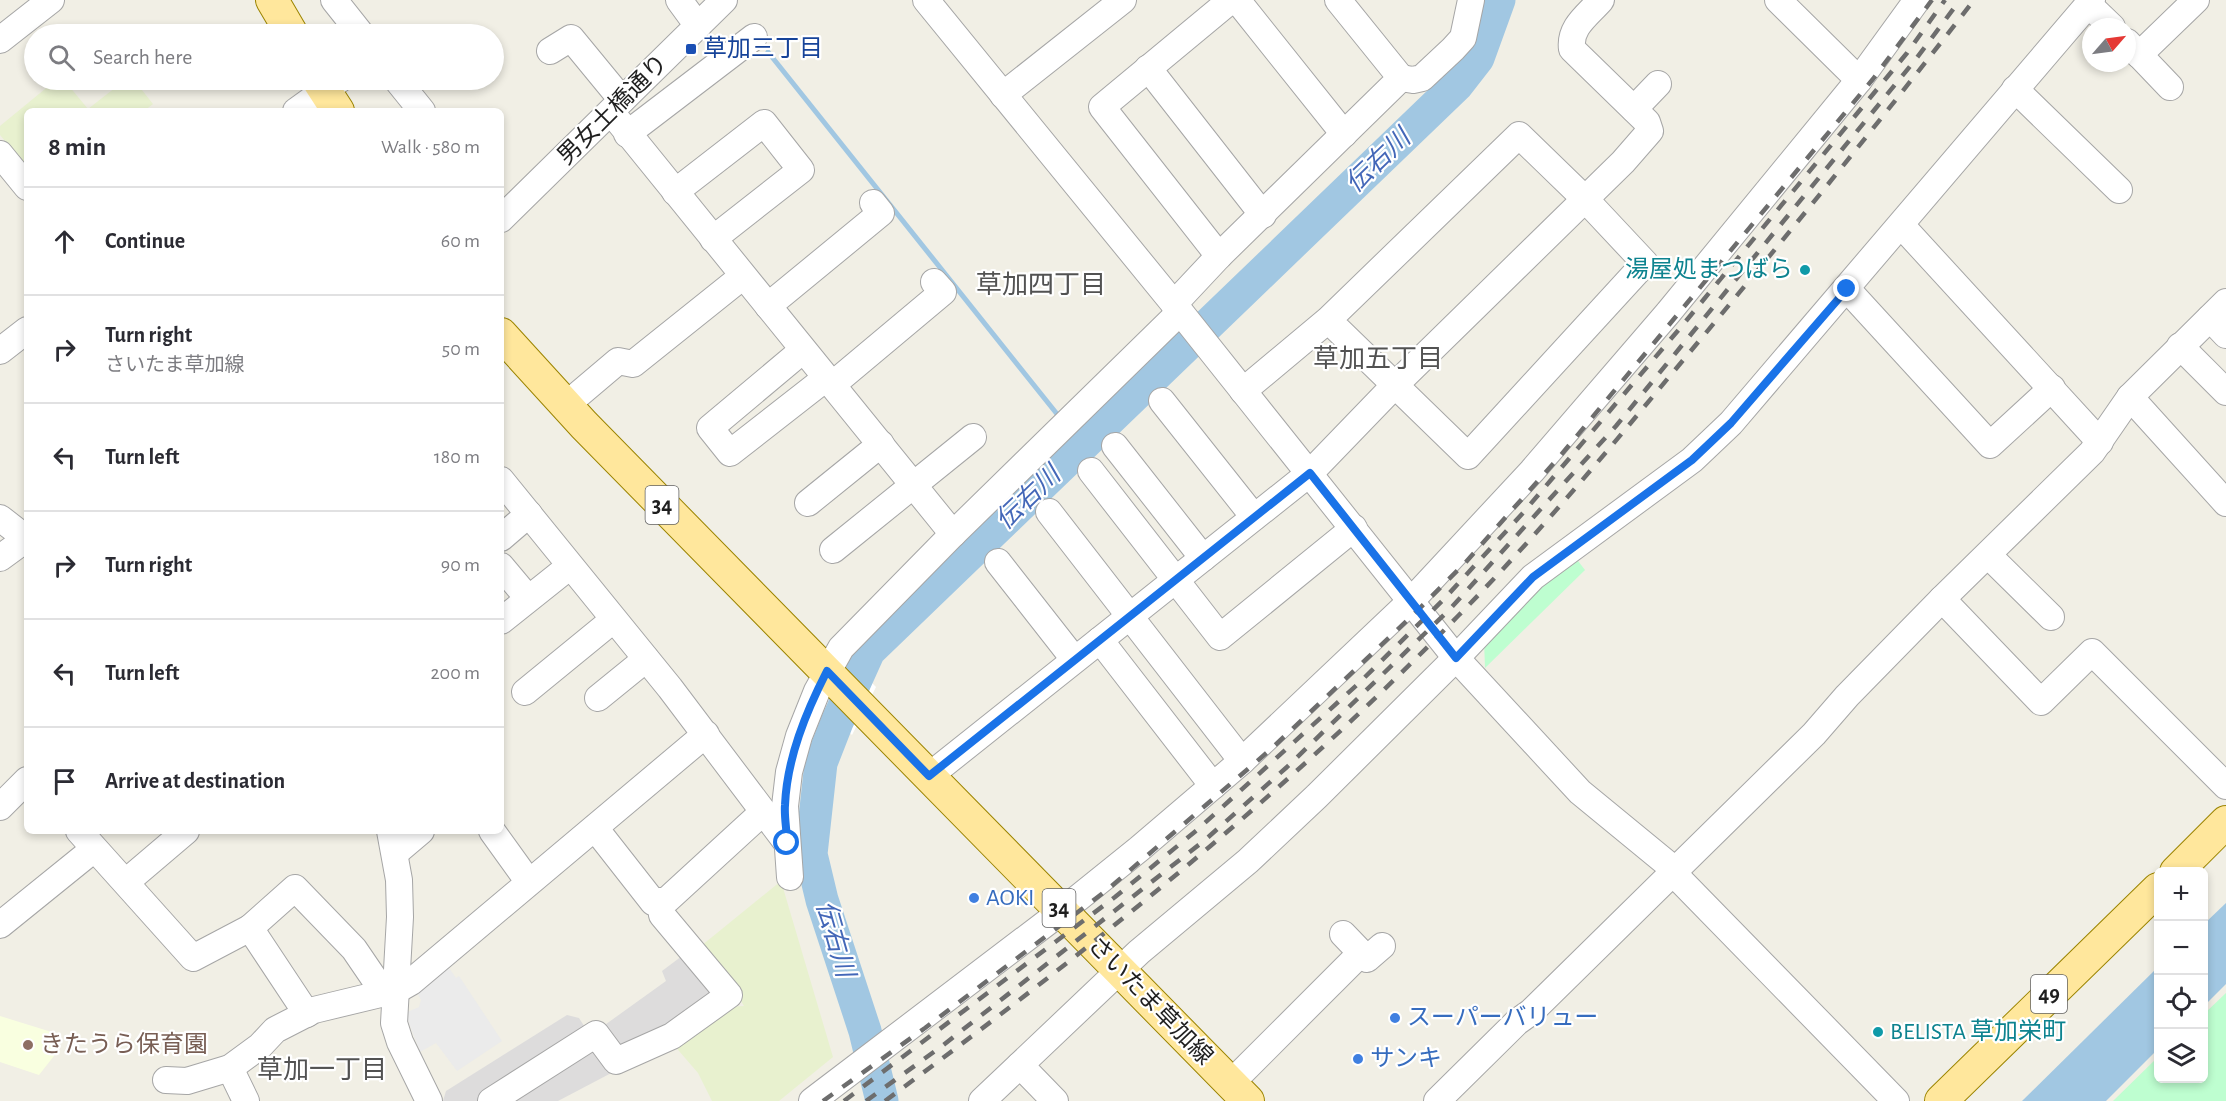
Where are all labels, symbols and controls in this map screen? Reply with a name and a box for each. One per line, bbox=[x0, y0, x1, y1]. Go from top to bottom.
north arrow bbox=[2082, 18, 2136, 72]
search box bbox=[24, 24, 504, 90]
place label: 草加三丁目 bbox=[703, 35, 823, 61]
icon: search bbox=[45, 41, 78, 74]
marker: 草加三丁目 bbox=[684, 42, 698, 56]
text: Search here bbox=[93, 46, 192, 68]
street label: 男女土橋通り bbox=[552, 49, 672, 169]
water label: 伝右川 bbox=[1340, 122, 1417, 197]
text: 8 min bbox=[48, 134, 106, 160]
text: Walk · 580 m bbox=[381, 137, 480, 157]
icon: ahead bbox=[48, 225, 81, 258]
text: Continue bbox=[105, 230, 185, 252]
text: 60 m bbox=[441, 231, 480, 251]
place label: 湯屋処まつばら bbox=[1625, 256, 1793, 282]
marker: 湯屋処まつばら bbox=[1798, 263, 1812, 277]
district label: 草加四丁目 bbox=[976, 271, 1106, 298]
route end bbox=[1833, 275, 1859, 301]
text: Turn right bbox=[105, 324, 192, 346]
icon: right bbox=[48, 333, 81, 366]
text: 50 m bbox=[442, 339, 480, 359]
district label: 草加五丁目 bbox=[1313, 345, 1443, 372]
text: さいたま草加線 bbox=[105, 355, 244, 375]
icon: left bbox=[48, 441, 81, 474]
text: Turn left bbox=[105, 446, 179, 468]
text: 180 m bbox=[434, 447, 480, 467]
water label: 伝右川 bbox=[990, 459, 1067, 534]
road number: 34 bbox=[646, 486, 678, 524]
icon: right bbox=[48, 549, 81, 582]
text: Turn right bbox=[105, 554, 192, 576]
text: 90 m bbox=[441, 555, 480, 575]
icon: left bbox=[48, 657, 81, 690]
text: Turn left bbox=[105, 662, 179, 684]
text: 200 m bbox=[430, 663, 480, 683]
icon: arrive bbox=[48, 765, 81, 798]
text: Arrive at destination bbox=[105, 770, 285, 792]
route start bbox=[773, 829, 799, 855]
map controls bbox=[2154, 867, 2208, 1083]
button: + bbox=[2154, 867, 2208, 921]
place label: AOKI bbox=[986, 886, 1034, 910]
road number: 34 bbox=[1042, 889, 1076, 927]
marker: AOKI bbox=[967, 891, 981, 905]
water label: 伝右川 bbox=[812, 898, 860, 983]
button: − bbox=[2154, 921, 2208, 975]
street label: さいたま草加線 bbox=[1083, 931, 1218, 1070]
road number: 49 bbox=[2031, 975, 2067, 1013]
button: locate bbox=[2154, 975, 2208, 1029]
place label: スーパーバリュー bbox=[1407, 1005, 1599, 1030]
marker: スーパーバリュー bbox=[1388, 1011, 1402, 1025]
place label: BELISTA 草加栄町 bbox=[1890, 1018, 2066, 1044]
marker: BELISTA 草加栄町 bbox=[1871, 1025, 1885, 1039]
button: layers bbox=[2154, 1029, 2208, 1083]
place label: きたうら保育園 bbox=[40, 1031, 208, 1057]
marker: きたうら保育園 bbox=[21, 1038, 35, 1052]
place label: サンキ bbox=[1370, 1047, 1442, 1071]
marker: サンキ bbox=[1351, 1052, 1365, 1066]
district label: 草加一丁目 bbox=[257, 1056, 387, 1083]

